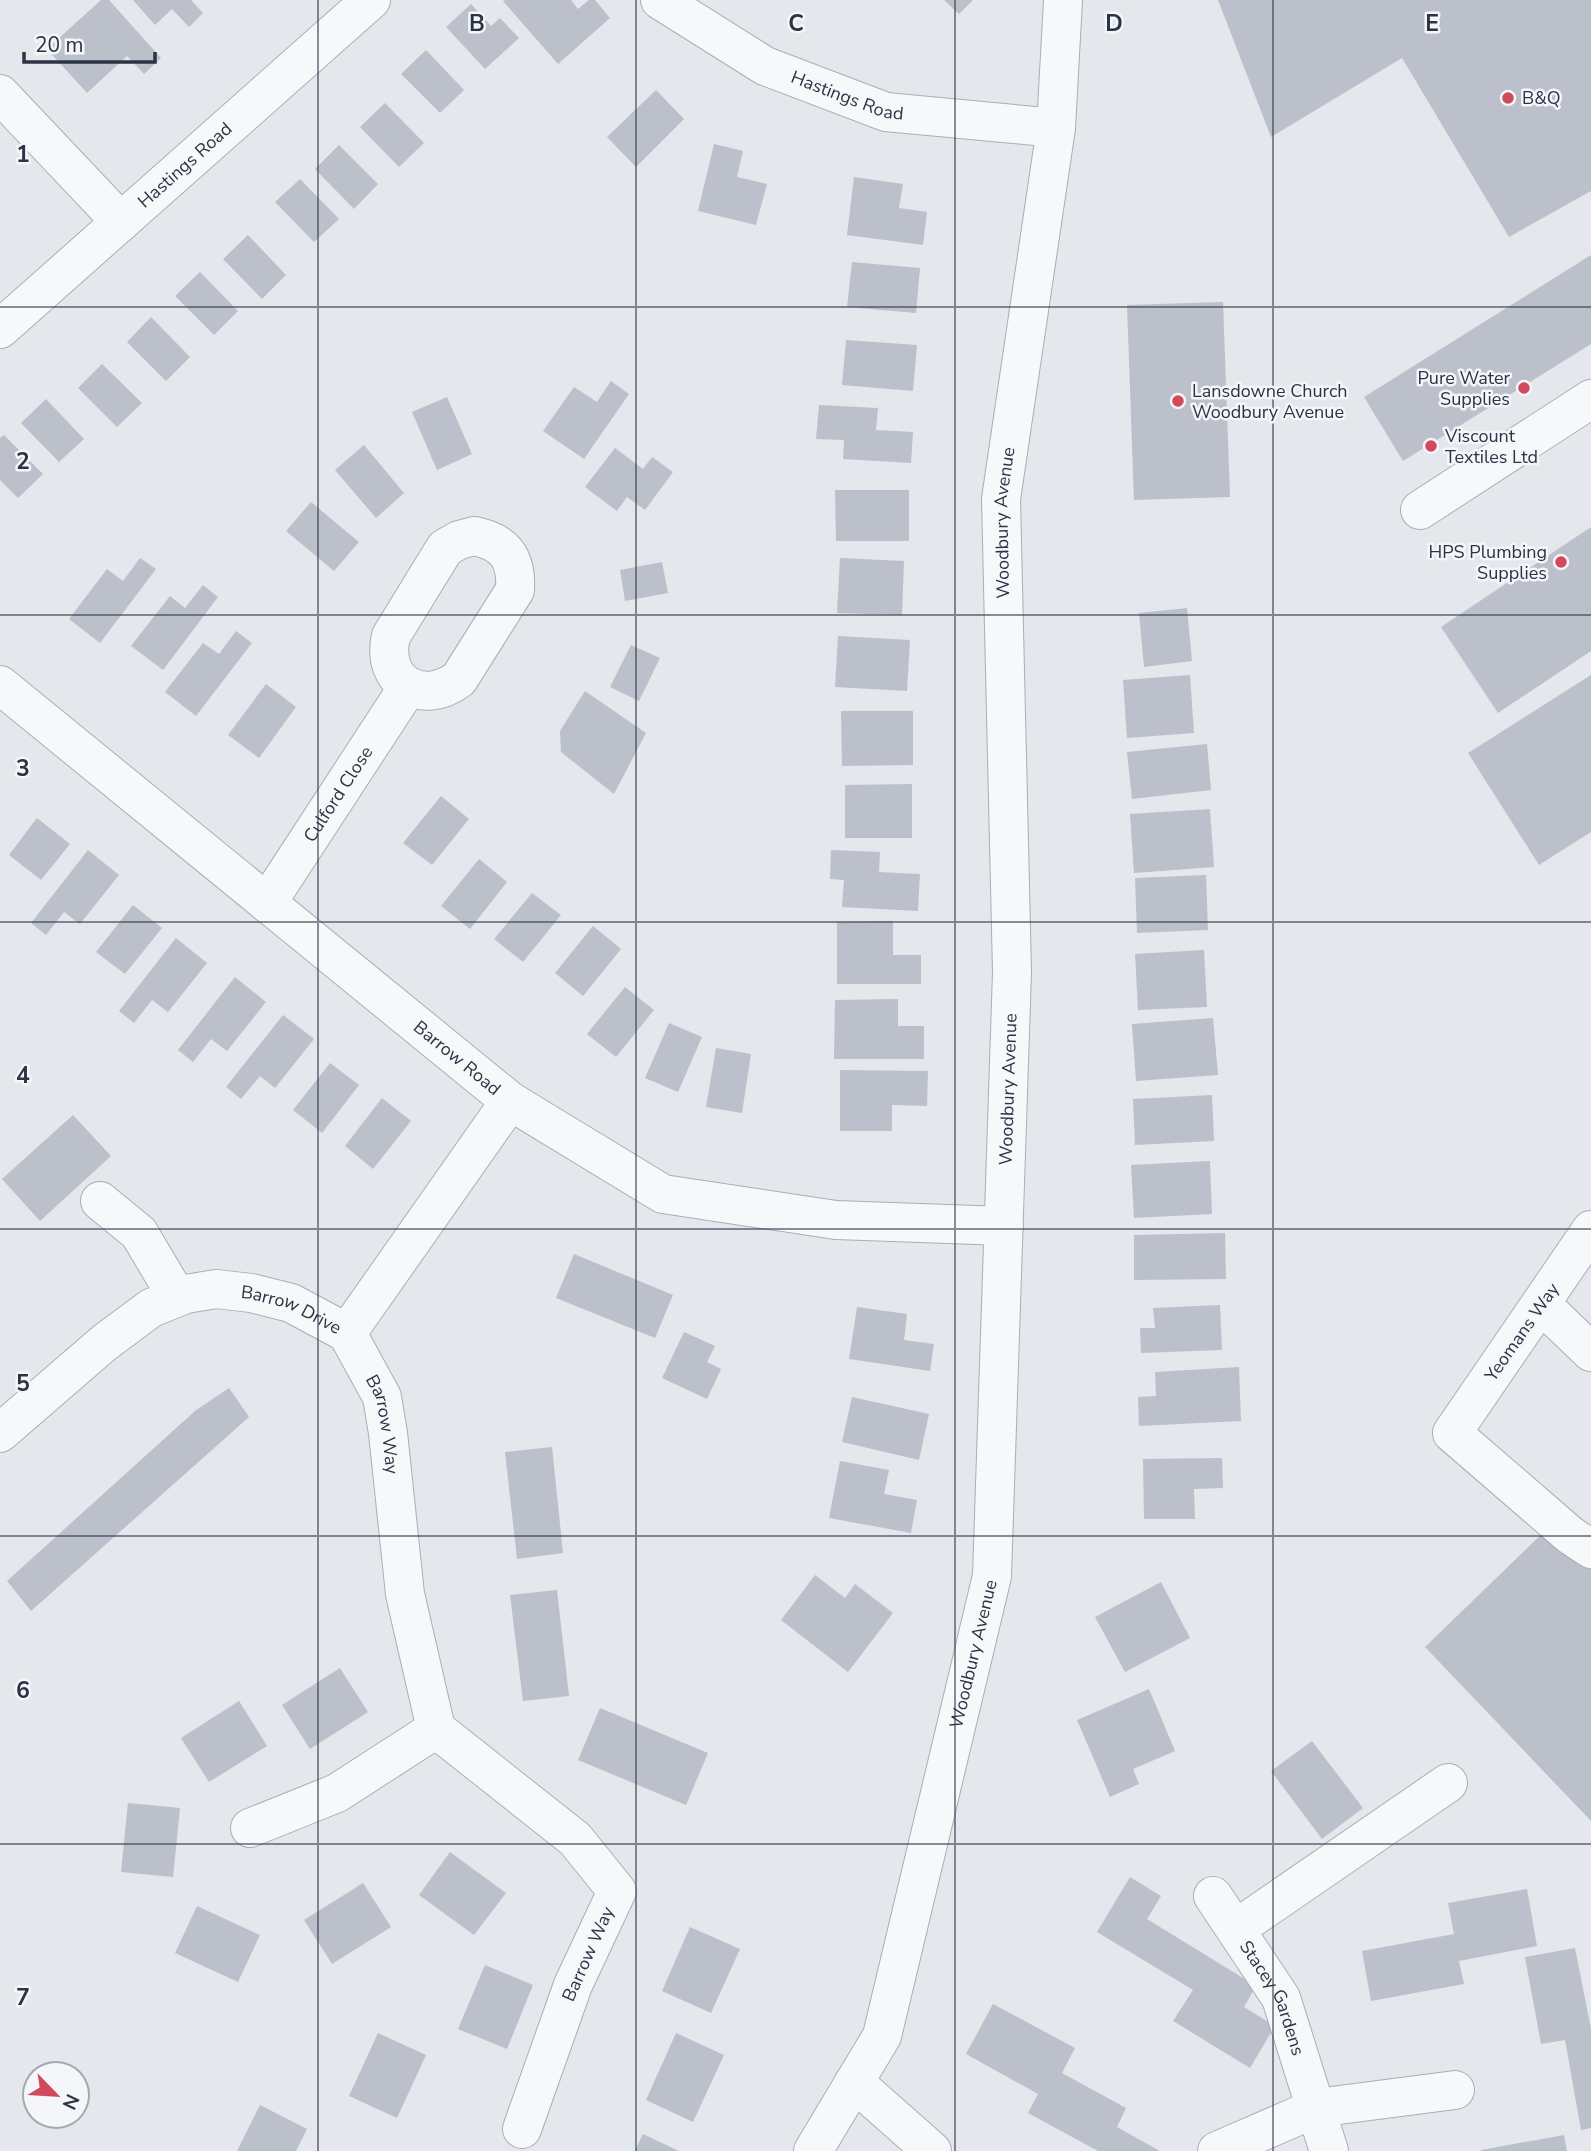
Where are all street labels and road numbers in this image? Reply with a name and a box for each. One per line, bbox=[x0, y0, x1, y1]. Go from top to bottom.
street label: Hastings Road bbox=[788, 65, 905, 126]
street label: Hastings Road bbox=[133, 117, 237, 213]
street label: Woodbury Avenue bbox=[989, 445, 1021, 599]
street label: Culford Close bbox=[298, 741, 378, 847]
street label: Woodbury Avenue bbox=[994, 1013, 1023, 1166]
street label: Barrow Road bbox=[409, 1015, 506, 1101]
street label: Yeomans Way bbox=[1479, 1277, 1565, 1387]
street label: Barrow Drive bbox=[240, 1280, 346, 1340]
street label: Barrow Way bbox=[360, 1370, 404, 1476]
street label: Woodbury Avenue bbox=[944, 1577, 1003, 1731]
street label: Barrow Way bbox=[556, 1902, 620, 2005]
street label: Stacey Gardens bbox=[1234, 1936, 1310, 2058]

